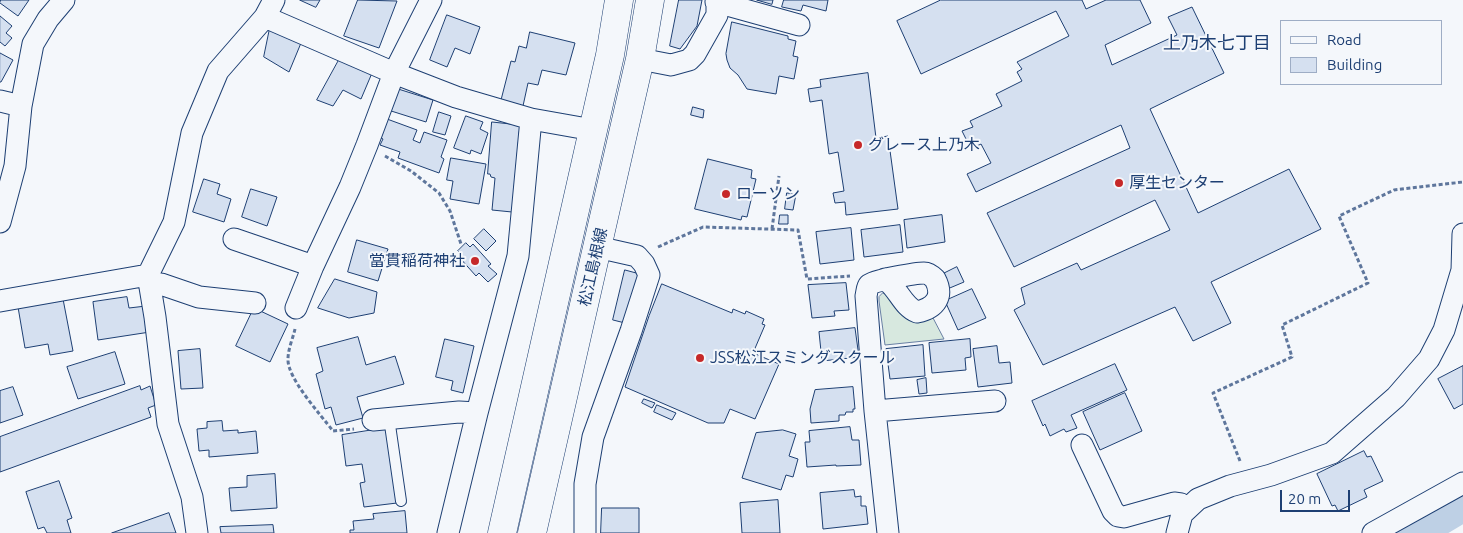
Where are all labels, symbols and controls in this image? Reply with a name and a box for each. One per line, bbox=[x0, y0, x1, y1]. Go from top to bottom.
legend bbox=[1280, 20, 1443, 85]
text: Road bbox=[1327, 31, 1362, 48]
district label: 上乃木七丁目 bbox=[1163, 32, 1271, 54]
text: Building bbox=[1327, 56, 1382, 73]
place label: グレース上乃木 bbox=[868, 135, 980, 155]
marker: グレース上乃木 bbox=[852, 139, 864, 151]
place label: 厚生センター bbox=[1129, 173, 1225, 193]
marker: 厚生センター bbox=[1113, 177, 1125, 189]
place label: ローソン bbox=[736, 184, 800, 204]
marker: ローソン bbox=[720, 188, 732, 200]
street label: 松江島根線 bbox=[575, 226, 611, 308]
place label: 當貫稲荷神社 bbox=[369, 251, 465, 271]
marker: 當貫稲荷神社 bbox=[469, 255, 481, 267]
place label: JSS松江スミングスクール bbox=[710, 348, 895, 368]
marker: JSS松江スミングスクール bbox=[694, 352, 706, 364]
scale bar bbox=[1283, 480, 1353, 512]
text: 20 m bbox=[1288, 490, 1321, 507]

